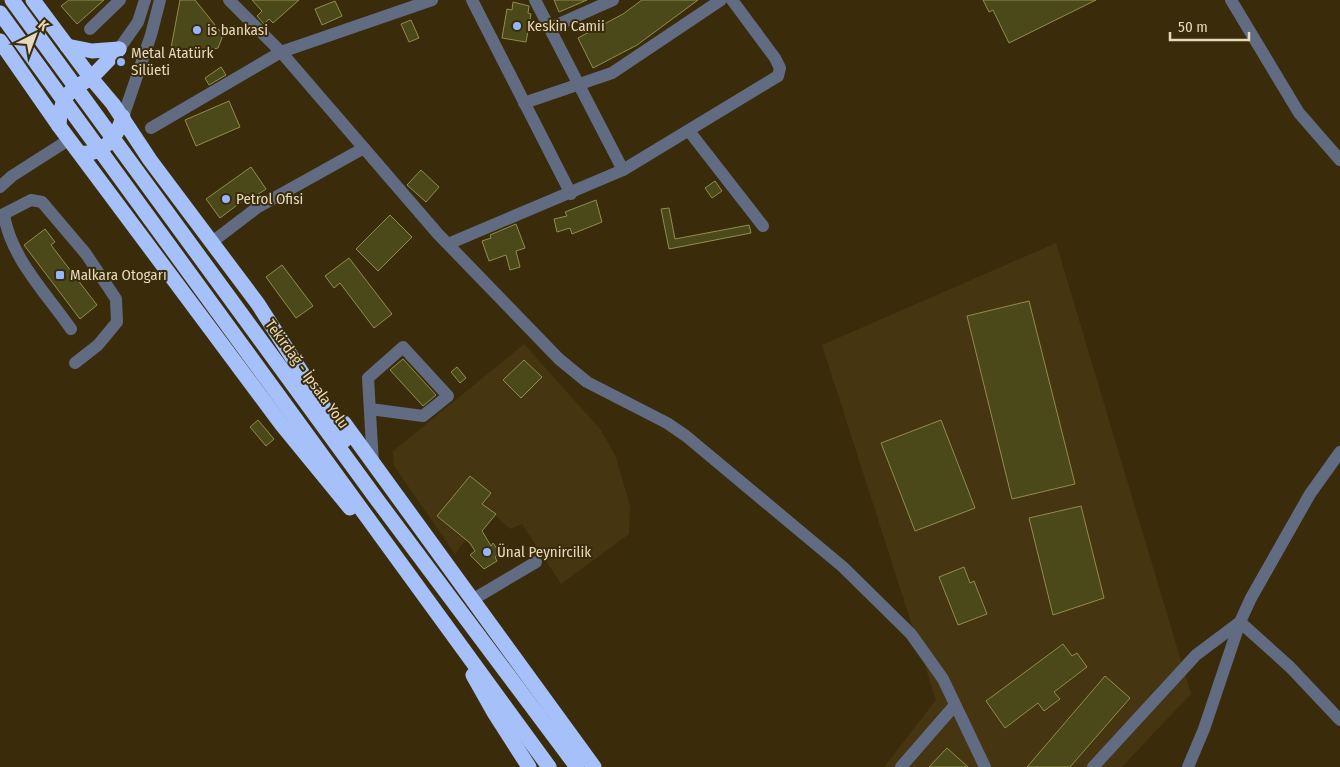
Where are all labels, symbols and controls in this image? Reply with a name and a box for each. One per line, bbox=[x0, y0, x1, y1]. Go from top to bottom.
north arrow bbox=[10, 10, 60, 60]
scale bar bbox=[1170, 10, 1249, 42]
text: K bbox=[35, 17, 53, 35]
place label: Keskin Camii bbox=[527, 17, 605, 35]
text: 50 m bbox=[1178, 18, 1208, 36]
marker: Keskin Camii bbox=[511, 20, 523, 32]
place label: is bankasi bbox=[207, 21, 268, 39]
marker: is bankasi bbox=[191, 24, 203, 36]
place label: Metal Atatürk Silüeti bbox=[131, 44, 214, 79]
marker: Metal Atatürk Silüeti bbox=[115, 56, 127, 68]
place label: Petrol Ofisi bbox=[236, 190, 303, 208]
marker: Petrol Ofisi bbox=[220, 193, 232, 205]
place label: Malkara Otogarı bbox=[70, 266, 167, 284]
marker: Malkara Otogarı bbox=[54, 269, 66, 281]
street label: Tekirdağ - İpsala Yolu bbox=[261, 316, 353, 432]
place label: Ünal Peynircilik bbox=[497, 543, 591, 561]
marker: Ünal Peynircilik bbox=[481, 546, 493, 558]

